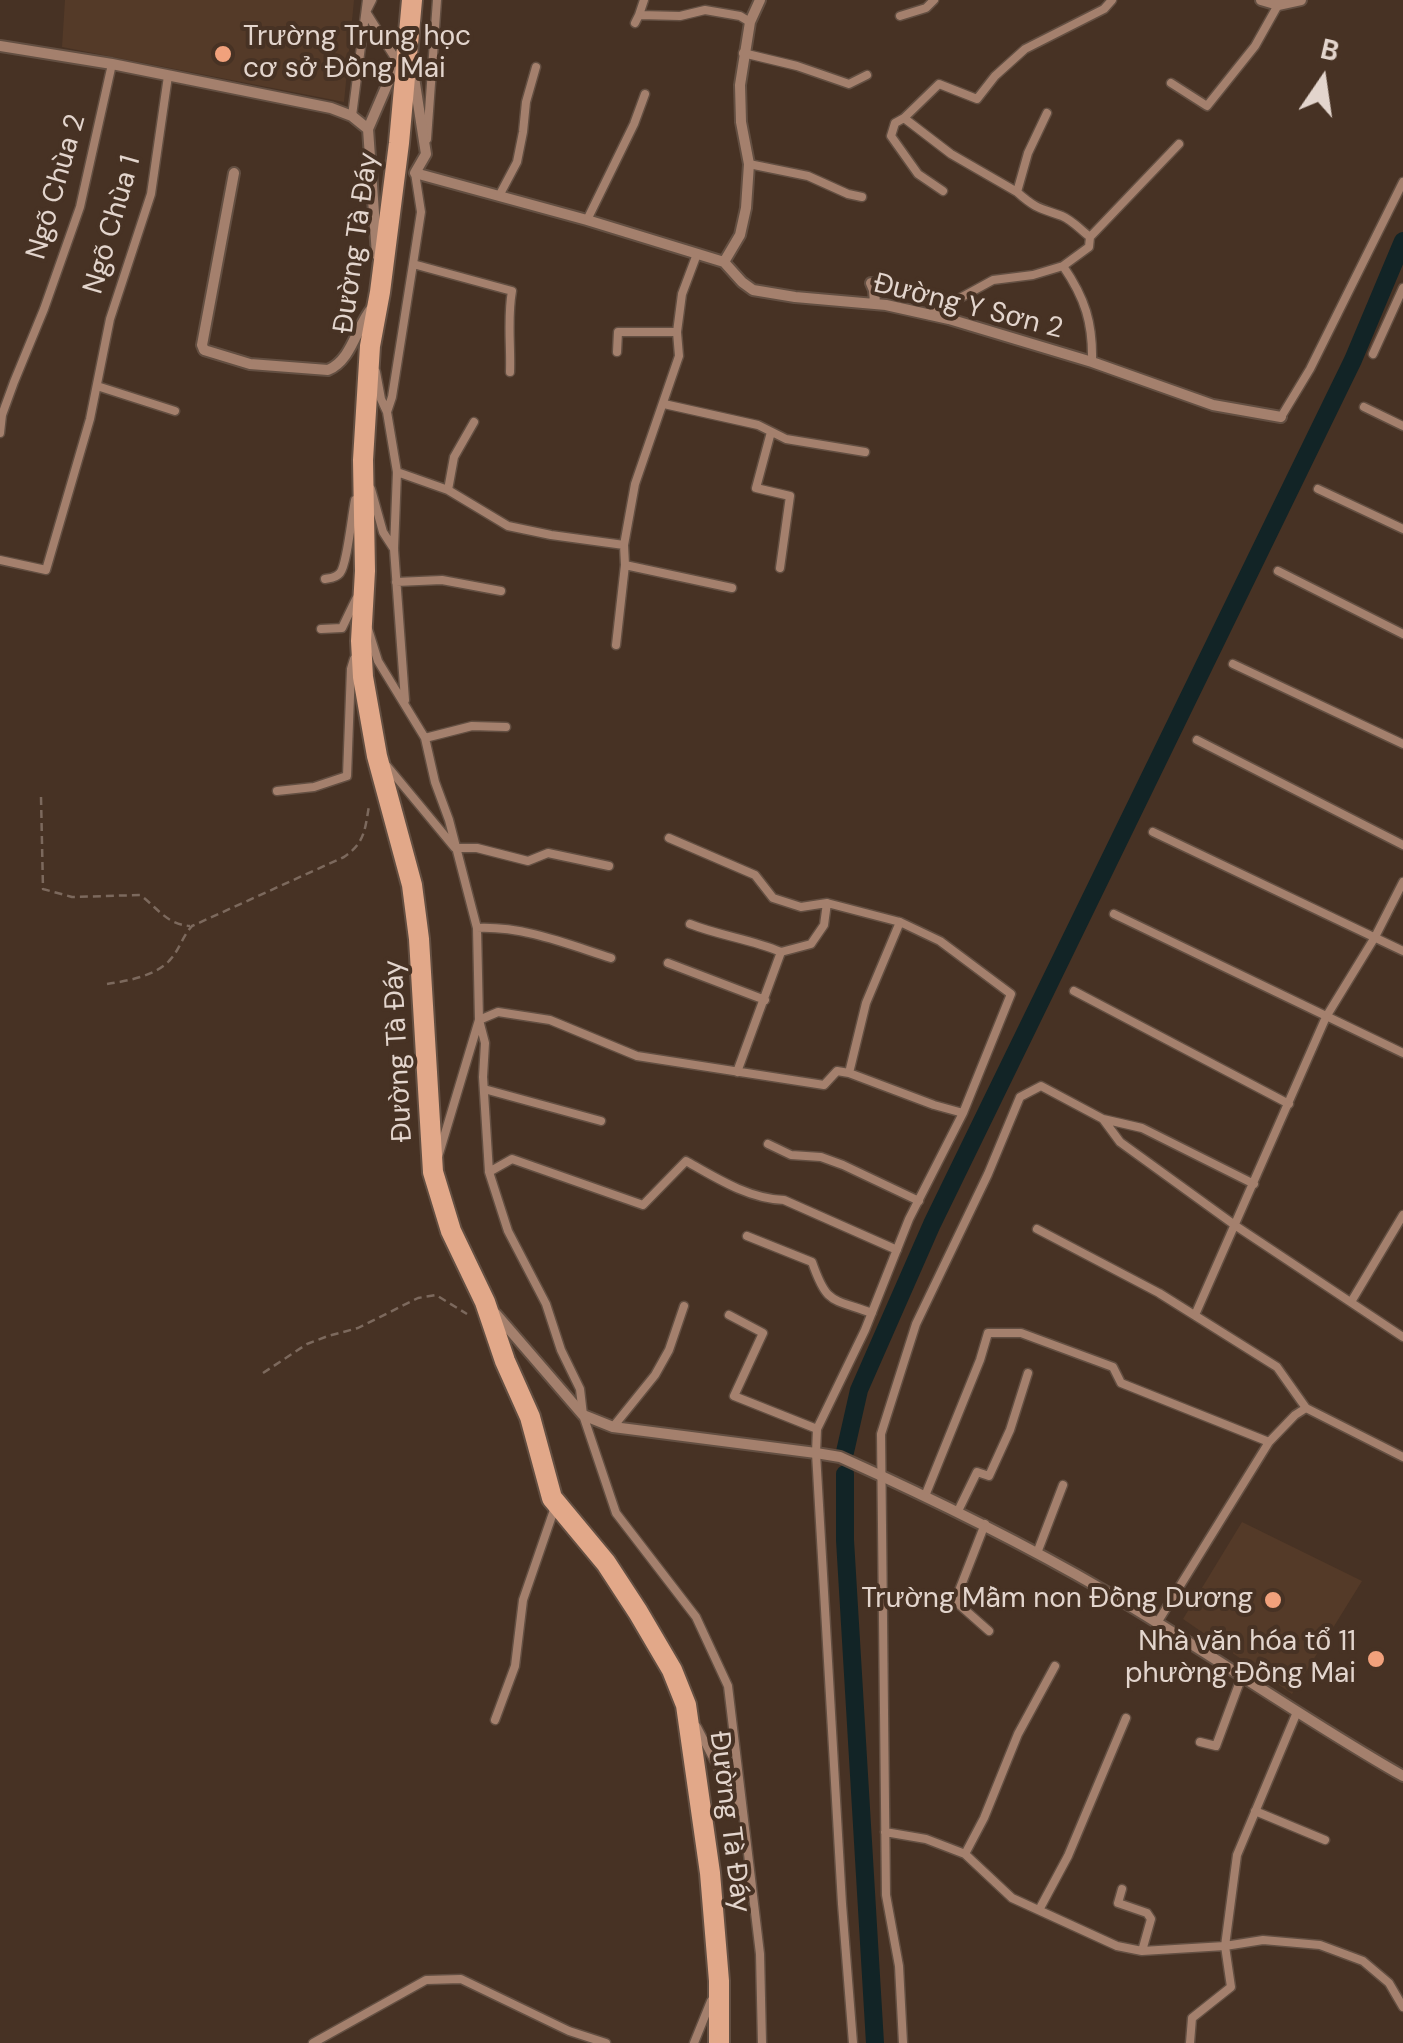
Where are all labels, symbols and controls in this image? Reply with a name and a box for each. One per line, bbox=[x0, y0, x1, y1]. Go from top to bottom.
place label: Trường Trung học cơ sở Đồng Mai bbox=[243, 21, 471, 87]
north arrow bbox=[1273, 30, 1373, 130]
text: B bbox=[1317, 30, 1343, 70]
marker: Trường Trung học cơ sở Đồng Mai bbox=[212, 43, 234, 65]
street label: Ngõ Chùa 2 bbox=[20, 111, 94, 263]
street label: Đường Tà Đáy bbox=[328, 150, 386, 336]
street label: Ngõ Chùa 1 bbox=[77, 152, 149, 298]
street label: Đường Y Sơn 2 bbox=[870, 267, 1066, 347]
street label: Đường Tà Đáy bbox=[377, 959, 421, 1143]
place label: Trường Mầm non Đồng Dương bbox=[861, 1583, 1253, 1617]
marker: Trường Mầm non Đồng Dương bbox=[1262, 1589, 1284, 1611]
place label: Nhà văn hóa tổ 11 phường Đồng Mai bbox=[1125, 1626, 1356, 1692]
marker: Nhà văn hóa tổ 11 phường Đồng Mai bbox=[1365, 1648, 1387, 1670]
street label: Đường Tà Đáy bbox=[701, 1729, 757, 1915]

